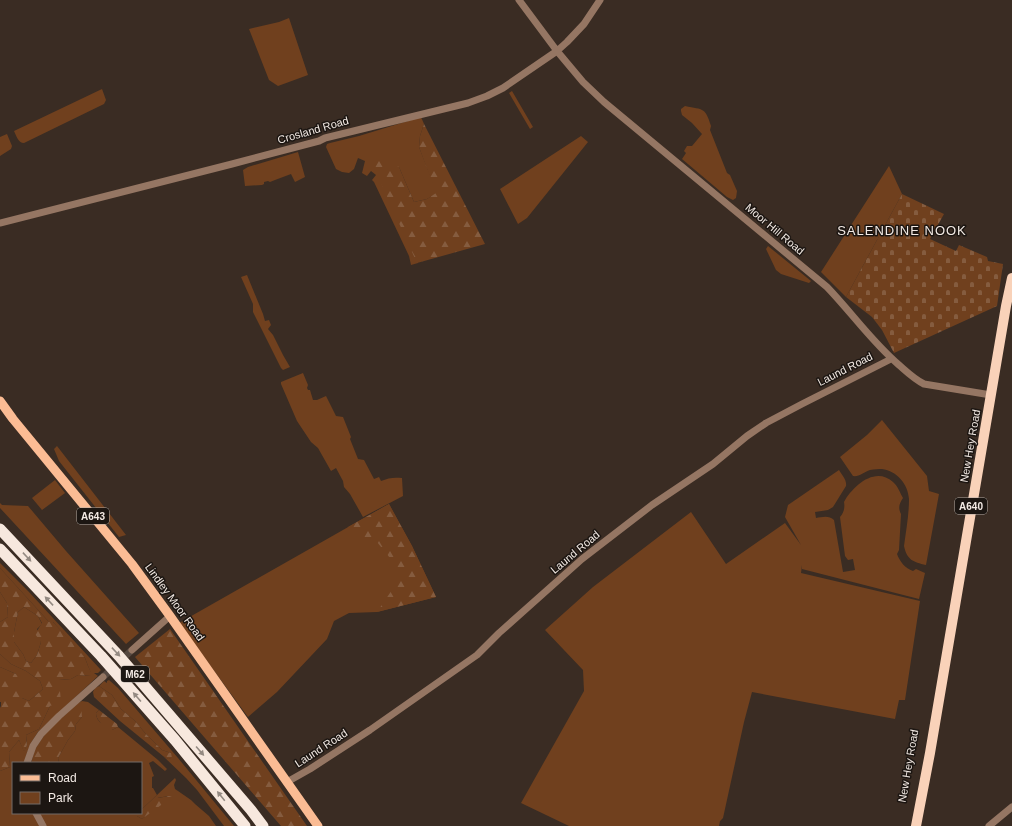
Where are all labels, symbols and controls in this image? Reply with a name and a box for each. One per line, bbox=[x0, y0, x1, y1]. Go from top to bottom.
street label: Crosland Road bbox=[276, 114, 350, 146]
street label: Moor Hill Road bbox=[743, 201, 807, 257]
district label: SALENDINE NOOK bbox=[837, 223, 967, 238]
street label: Laund Road bbox=[816, 350, 874, 388]
street label: New Hey Road bbox=[958, 409, 982, 483]
road number: A640 bbox=[955, 498, 987, 514]
road number: A643 bbox=[77, 508, 109, 524]
street label: Laund Road bbox=[548, 528, 602, 576]
one-way arrow bbox=[22, 553, 31, 562]
street label: Lindley Moor Road bbox=[143, 561, 207, 643]
one-way arrow bbox=[44, 596, 54, 606]
one-way arrow bbox=[111, 647, 121, 657]
road number: M62 bbox=[121, 666, 149, 682]
one-way arrow bbox=[132, 691, 141, 702]
street label: Laund Road bbox=[293, 727, 349, 769]
street label: New Hey Road bbox=[896, 729, 920, 803]
one-way arrow bbox=[196, 745, 205, 756]
legend bbox=[12, 762, 142, 814]
text: Road bbox=[48, 771, 77, 785]
one-way arrow bbox=[216, 790, 225, 801]
text: Park bbox=[48, 791, 74, 805]

